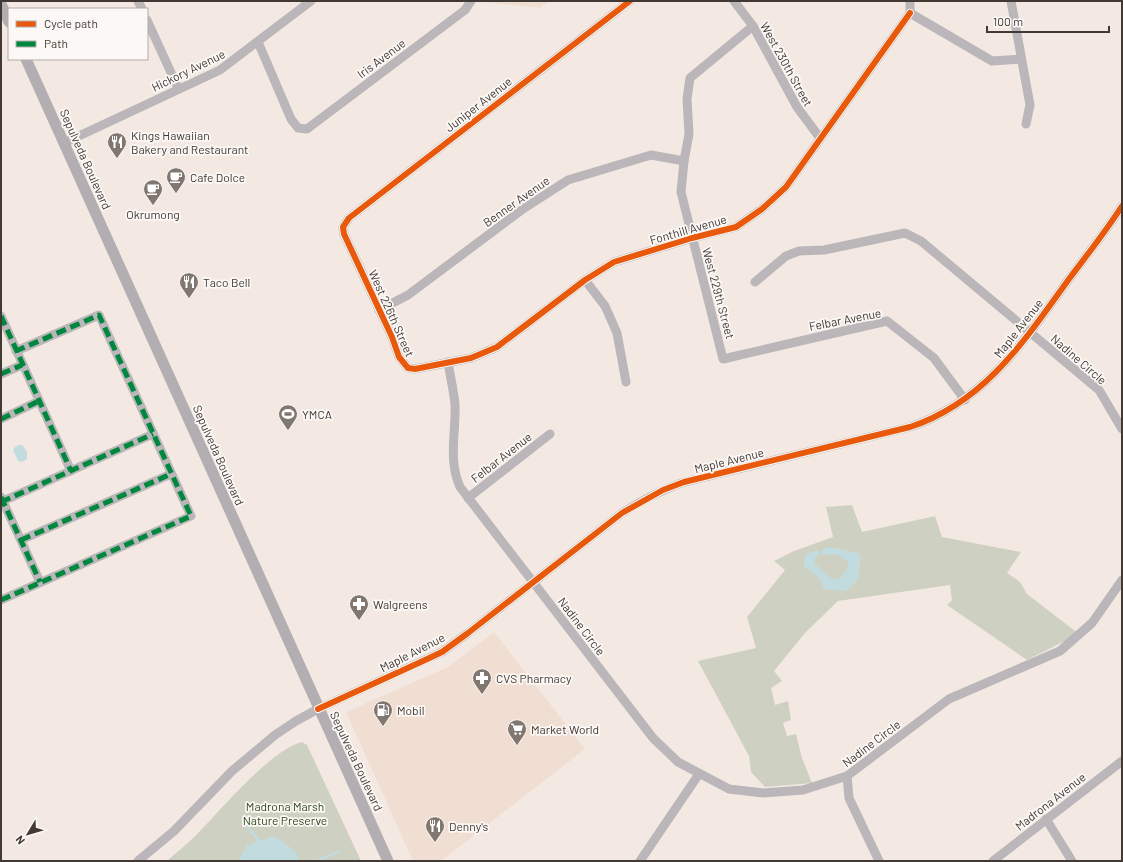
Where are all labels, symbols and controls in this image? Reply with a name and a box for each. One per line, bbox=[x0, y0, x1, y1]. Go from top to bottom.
legend bbox=[8, 8, 148, 60]
scale bar bbox=[987, 8, 1109, 34]
text: 100 m bbox=[993, 14, 1023, 28]
text: Cycle path bbox=[44, 16, 98, 30]
street label: West 230th Street bbox=[758, 19, 816, 109]
street label: Iris Avenue bbox=[354, 35, 408, 81]
text: Path bbox=[44, 36, 68, 50]
street label: Hickory Avenue bbox=[149, 46, 227, 94]
street label: Juniper Avenue bbox=[442, 74, 514, 134]
street label: Sepulveda Boulevard bbox=[58, 107, 114, 211]
place label: Kings Hawaiian Bakery and Restaurant bbox=[131, 128, 248, 156]
restaurant icon: Kings Hawaiian Bakery and Restaurant bbox=[106, 131, 128, 159]
cafe icon: Cafe Dolce bbox=[165, 166, 187, 194]
place label: Cafe Dolce bbox=[190, 170, 245, 184]
street label: Benner Avenue bbox=[480, 173, 552, 229]
cafe icon: Okrumong bbox=[142, 178, 164, 206]
place label: Okrumong bbox=[126, 207, 180, 221]
street label: Fonthill Avenue bbox=[648, 211, 728, 247]
street label: West 229th Street bbox=[700, 246, 738, 340]
street label: West 226th Street bbox=[367, 267, 417, 359]
restaurant icon: Taco Bell bbox=[178, 271, 200, 299]
place label: Taco Bell bbox=[203, 275, 250, 289]
street label: Maple Avenue bbox=[991, 296, 1045, 360]
street label: Felbar Avenue bbox=[808, 305, 882, 333]
street label: Nadine Circle bbox=[1048, 331, 1110, 387]
street label: Sepulveda Boulevard bbox=[191, 403, 247, 507]
sports icon: YMCA bbox=[277, 403, 299, 431]
place label: YMCA bbox=[302, 407, 332, 421]
street label: Felbar Avenue bbox=[468, 429, 534, 485]
street label: Maple Avenue bbox=[693, 445, 765, 475]
pharmacy icon: Walgreens bbox=[348, 593, 370, 621]
street label: Nadine Circle bbox=[556, 594, 608, 658]
place label: Walgreens bbox=[373, 597, 428, 611]
street label: Maple Avenue bbox=[377, 630, 447, 674]
pharmacy icon: CVS Pharmacy bbox=[471, 667, 493, 695]
place label: CVS Pharmacy bbox=[496, 671, 572, 685]
fuel station icon: Mobil bbox=[372, 699, 394, 727]
place label: Mobil bbox=[397, 703, 425, 717]
street label: Sepulveda Boulevard bbox=[328, 709, 386, 813]
street label: Nadine Circle bbox=[839, 717, 903, 769]
supermarket icon: Market World bbox=[506, 718, 528, 746]
place label: Market World bbox=[531, 722, 599, 736]
street label: Madrona Avenue bbox=[1012, 769, 1088, 833]
park label: Madrona Marsh Nature Preserve bbox=[243, 799, 327, 827]
north arrow bbox=[8, 814, 48, 854]
restaurant icon: Denny's bbox=[424, 815, 446, 843]
place label: Denny's bbox=[449, 819, 488, 833]
text: N bbox=[12, 834, 27, 847]

